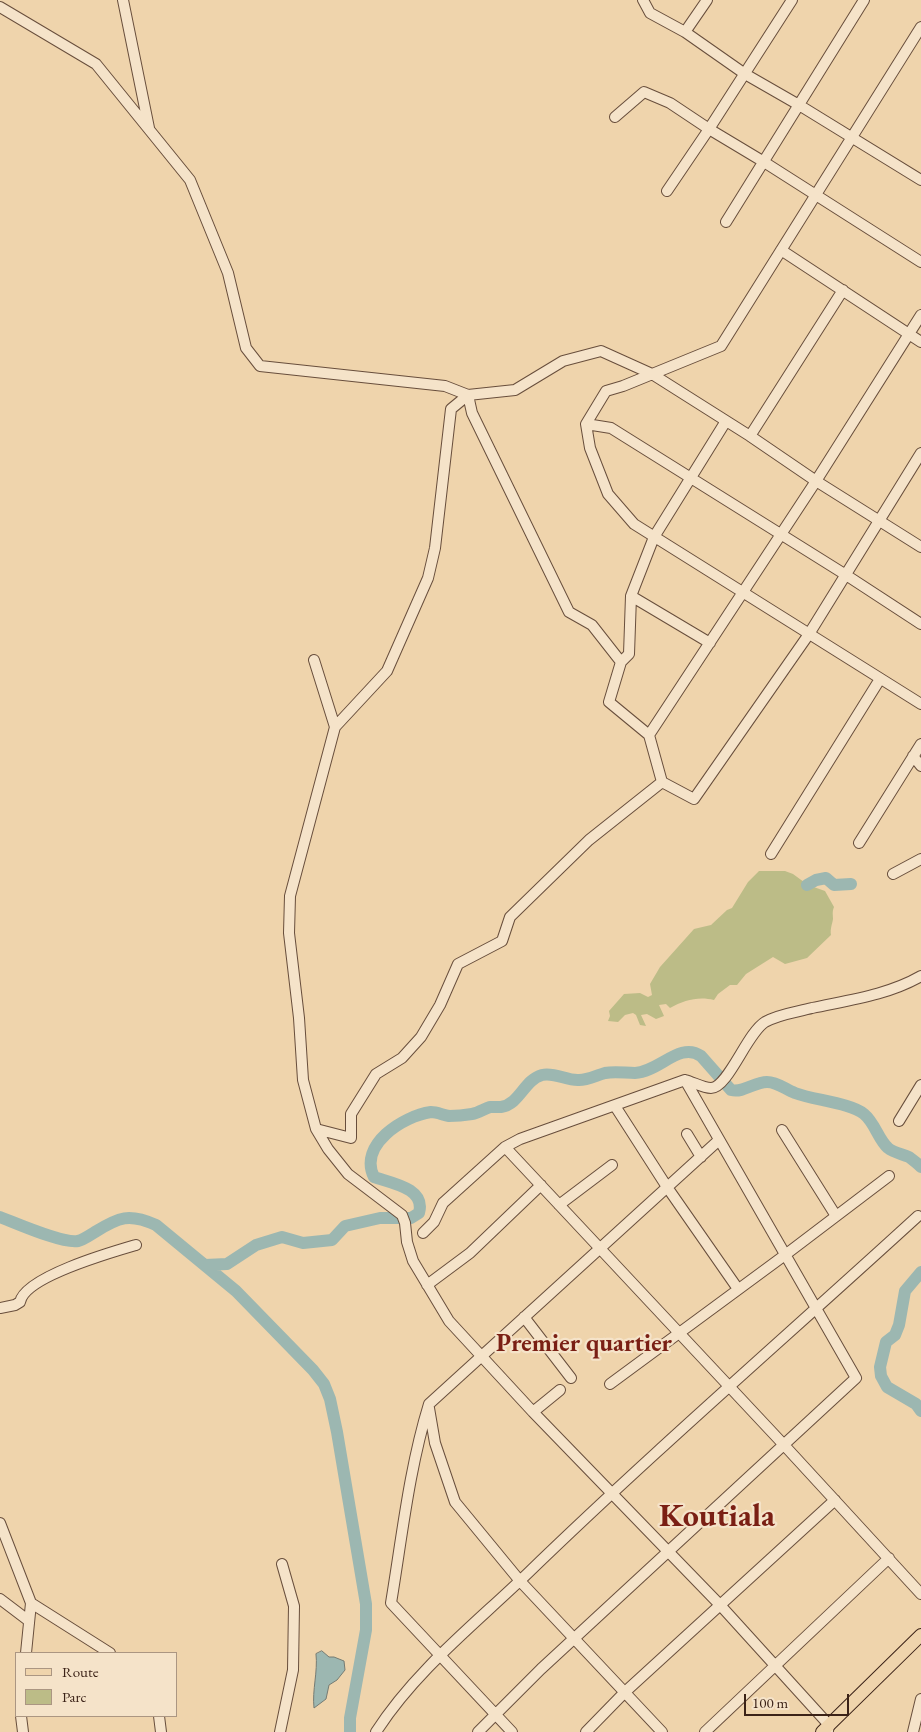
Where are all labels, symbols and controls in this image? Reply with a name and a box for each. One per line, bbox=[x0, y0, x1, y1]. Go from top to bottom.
district label: Premier quartier bbox=[496, 1329, 672, 1359]
district label: Koutiala bbox=[659, 1498, 775, 1536]
legend bbox=[15, 1652, 178, 1717]
text: Route bbox=[62, 1662, 99, 1681]
scale bar bbox=[746, 1684, 851, 1716]
text: Parc bbox=[62, 1687, 87, 1706]
text: 100 m bbox=[752, 1693, 788, 1712]

